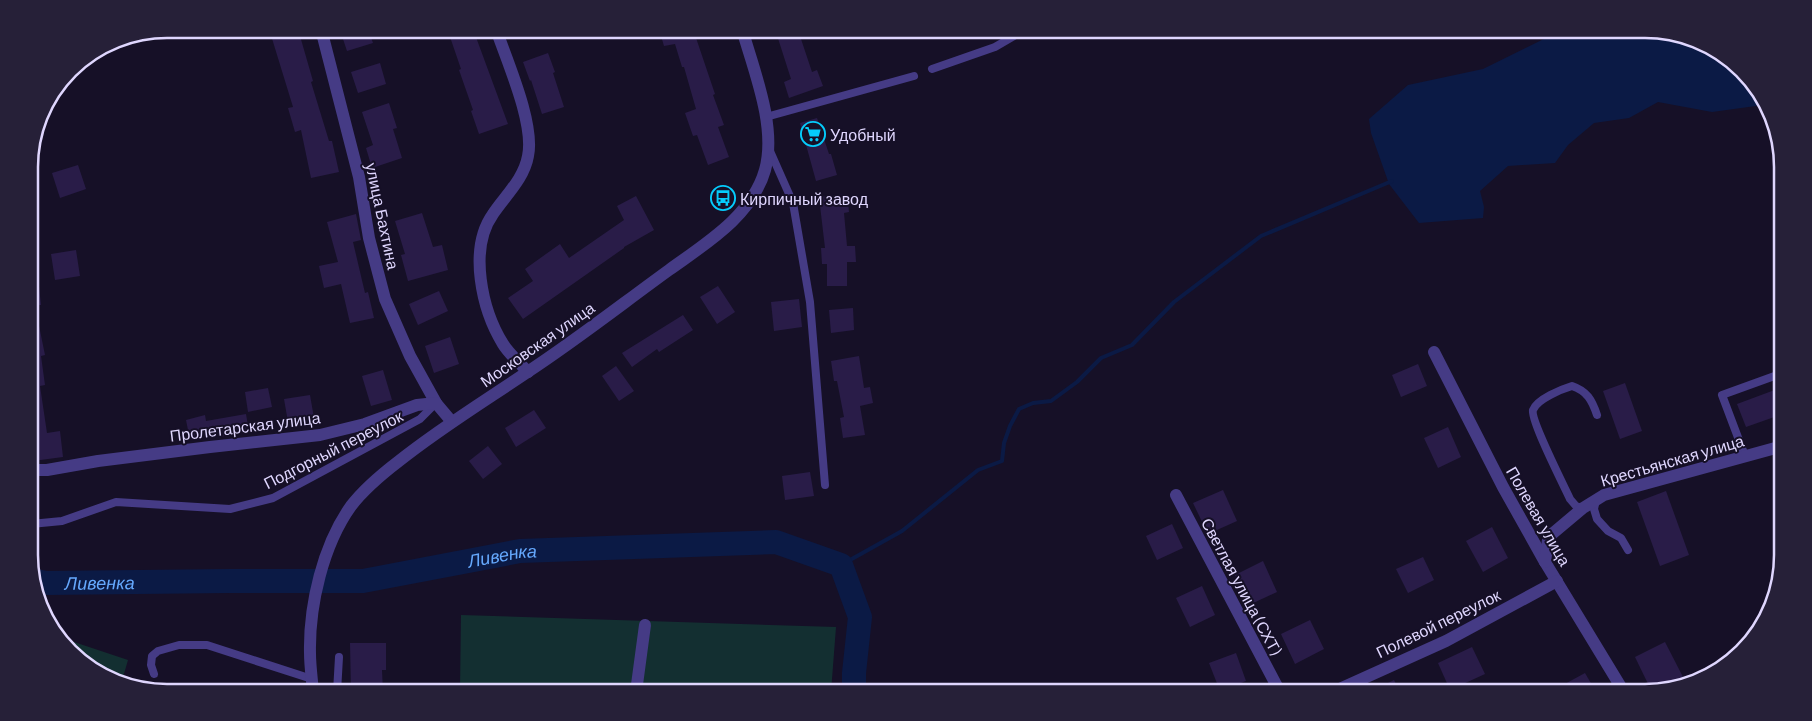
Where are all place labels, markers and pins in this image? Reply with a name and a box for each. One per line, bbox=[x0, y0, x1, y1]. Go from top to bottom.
supermarket icon: Удобный bbox=[800, 121, 826, 147]
place label: Удобный bbox=[830, 125, 896, 144]
bus stop icon: Кирпичный завод bbox=[710, 185, 736, 211]
place label: Кирпичный завод bbox=[740, 189, 869, 208]

